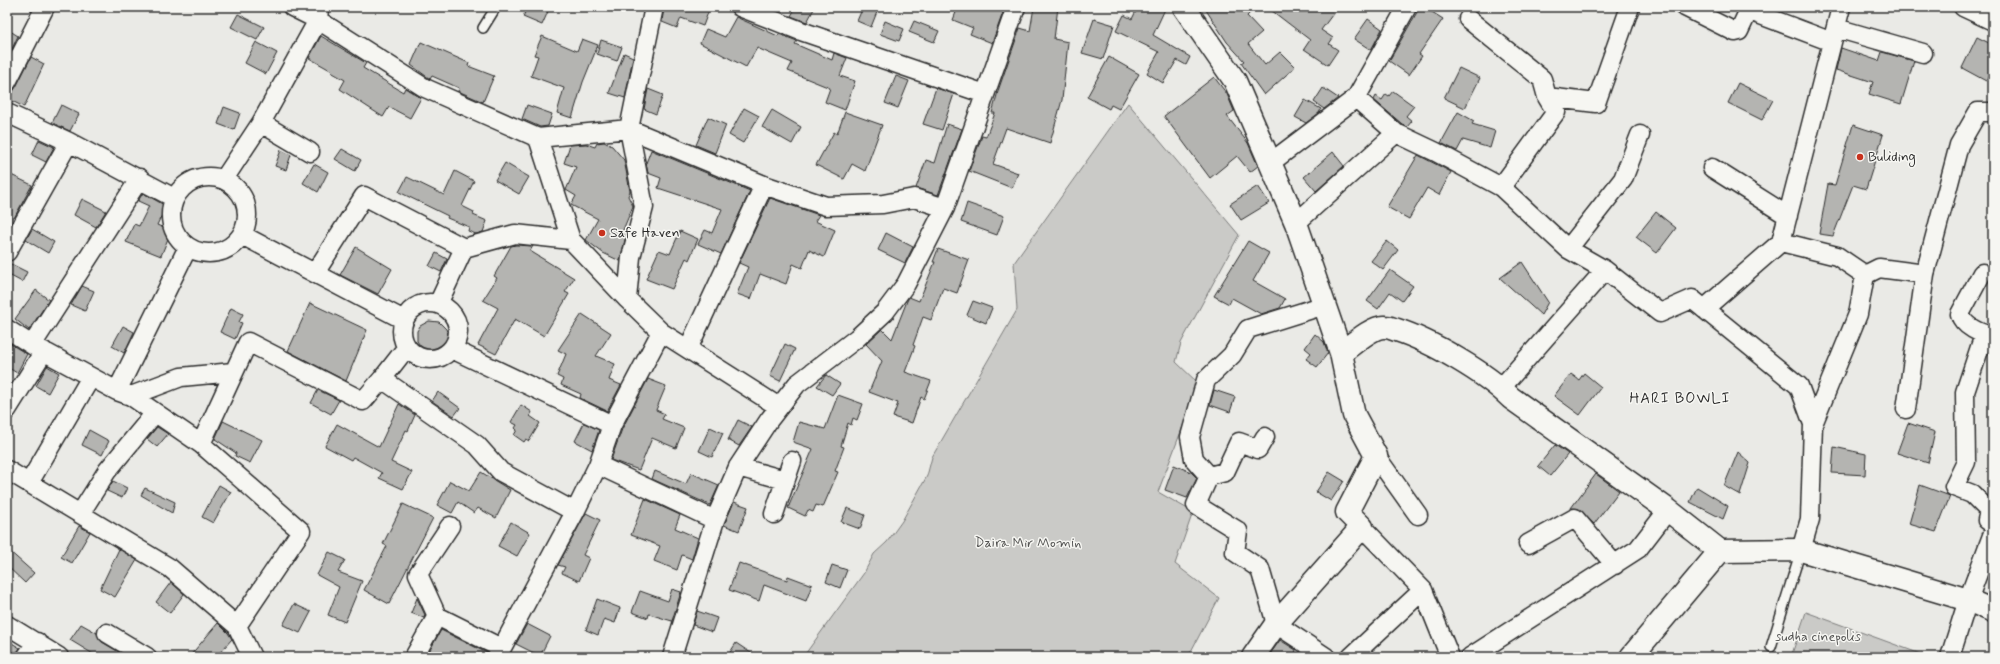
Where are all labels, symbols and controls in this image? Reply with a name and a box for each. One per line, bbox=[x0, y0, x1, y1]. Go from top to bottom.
place label: Buliding bbox=[1868, 148, 1916, 167]
marker: Buliding bbox=[1855, 152, 1865, 162]
place label: Safe Haven bbox=[610, 224, 680, 242]
marker: Safe Haven bbox=[597, 228, 607, 238]
district label: HARI BOWLI bbox=[1629, 389, 1731, 409]
park label: Daira Mir Momin bbox=[975, 534, 1081, 552]
park label: sudha cinepolis bbox=[1775, 628, 1861, 646]

